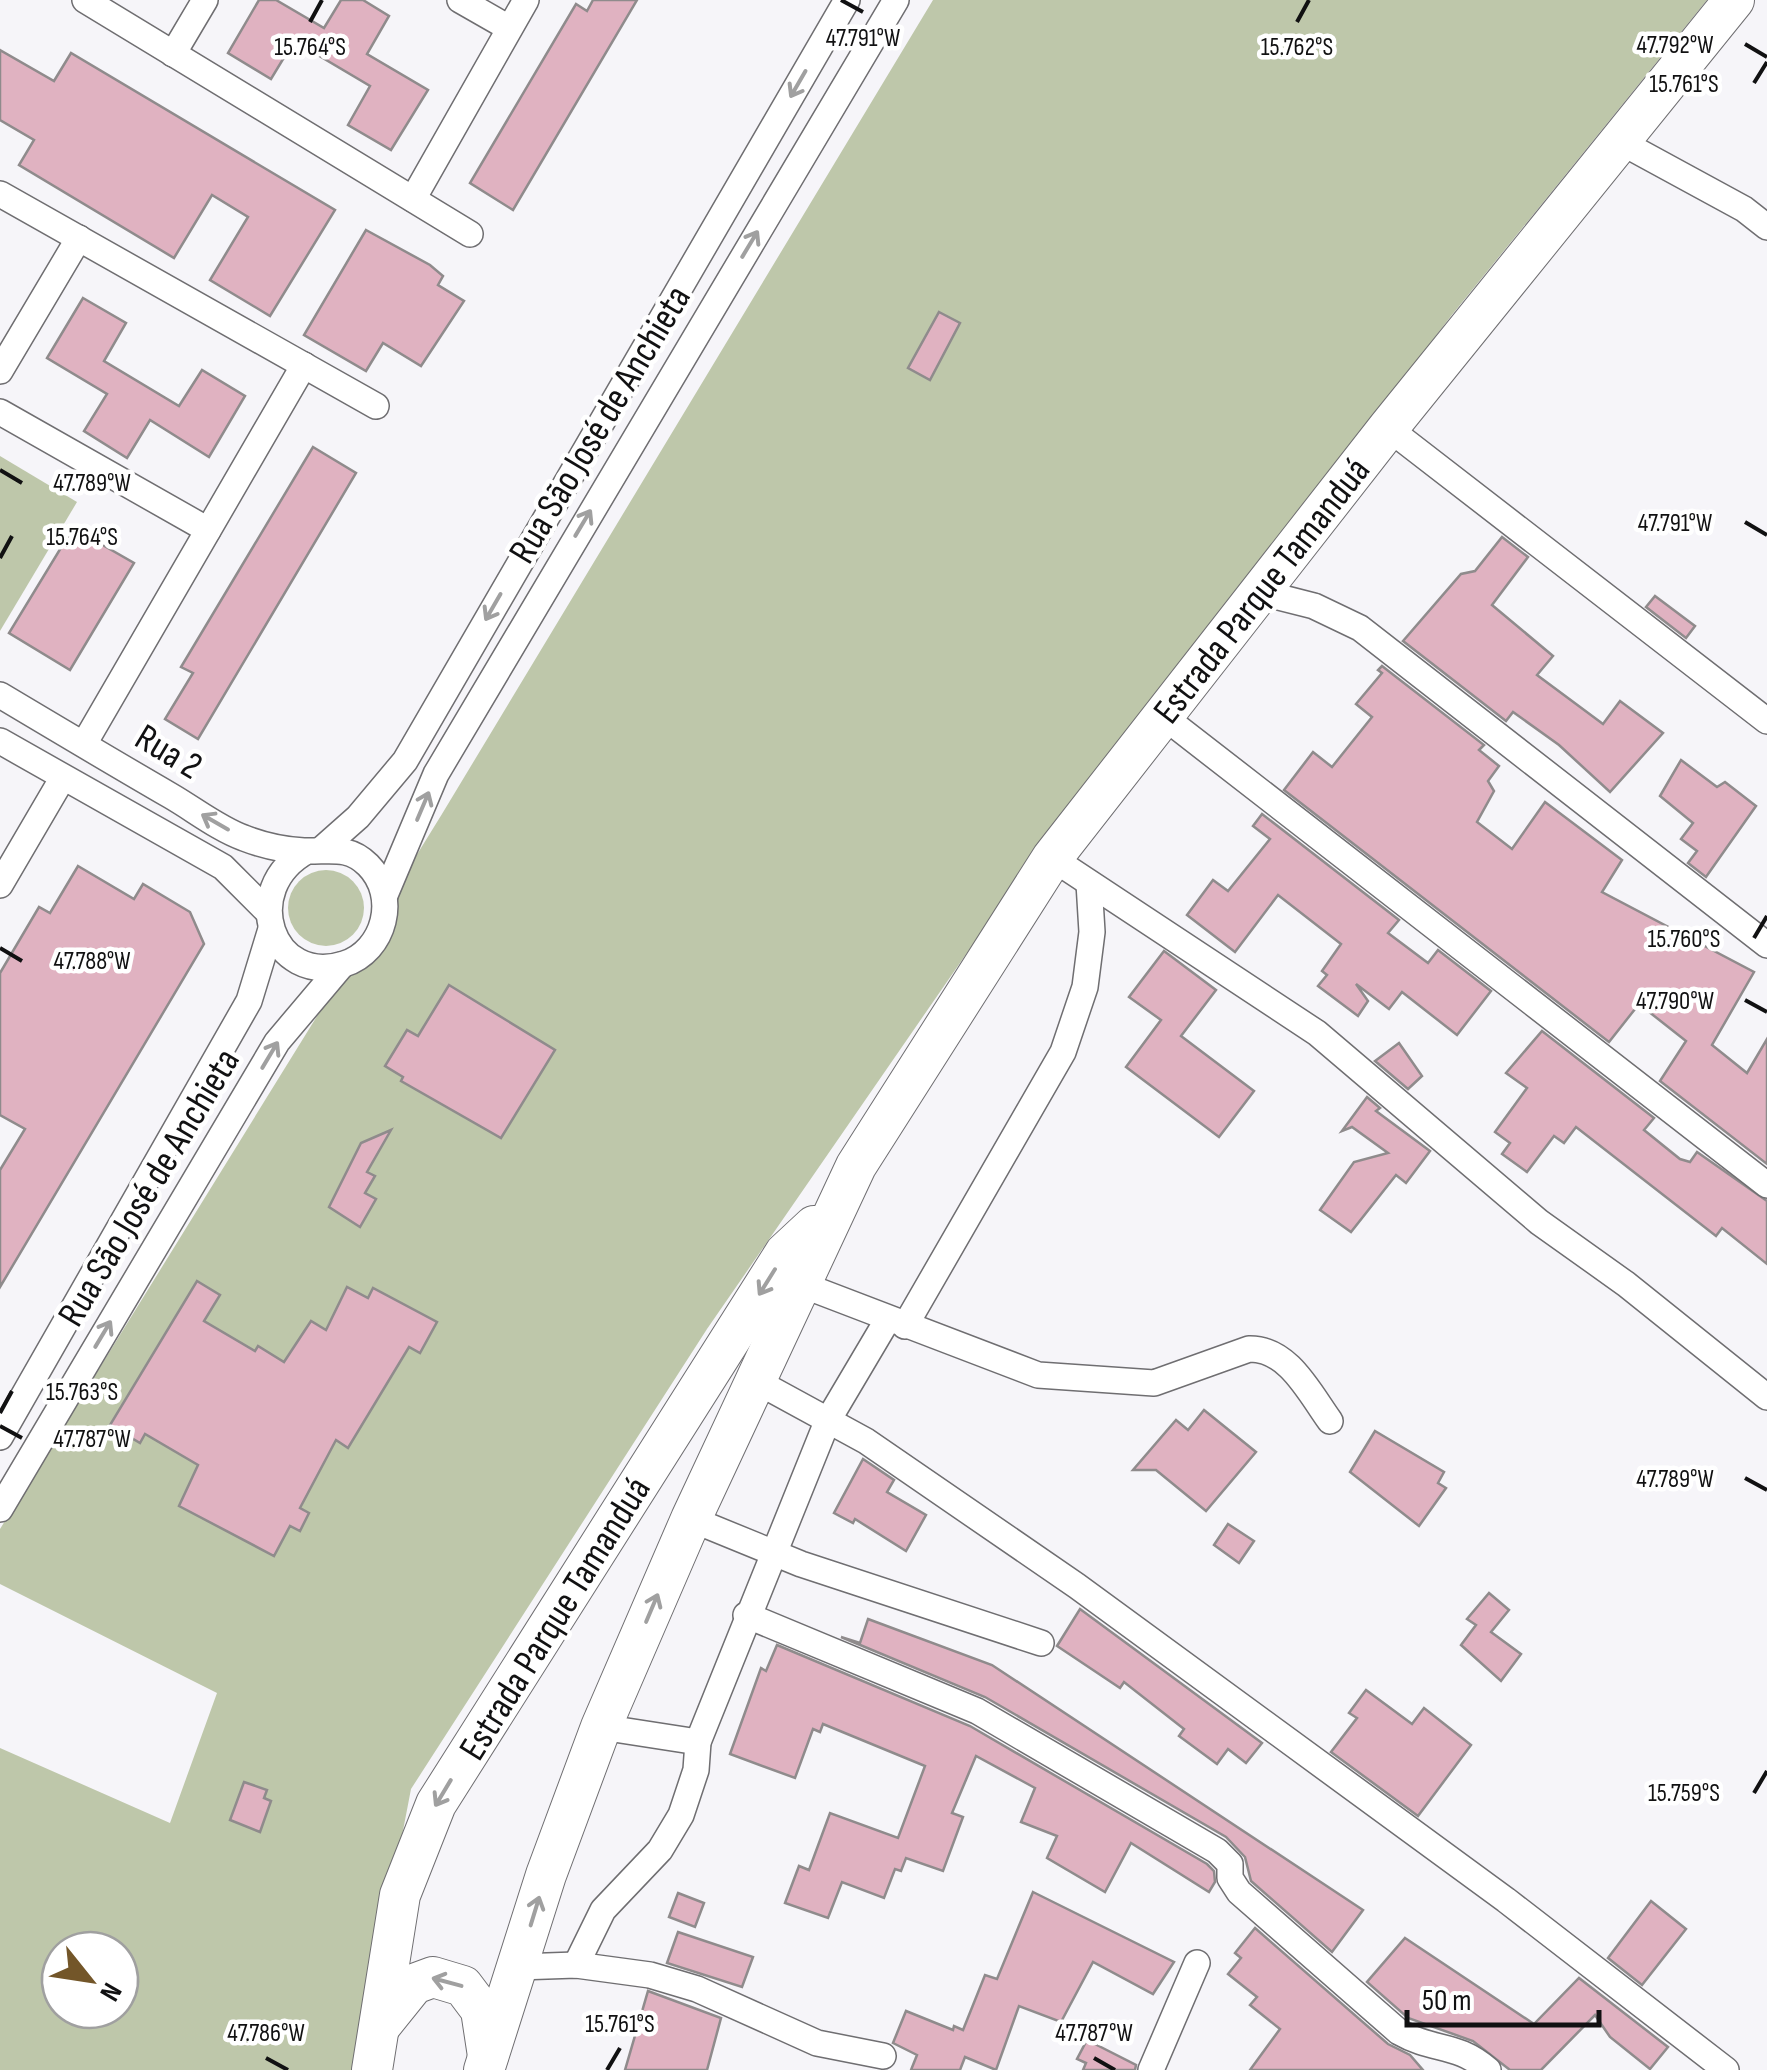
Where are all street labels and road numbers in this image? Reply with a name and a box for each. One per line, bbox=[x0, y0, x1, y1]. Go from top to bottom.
street label: Rua São José de Anchieta bbox=[500, 278, 701, 572]
street label: Estrada Parque Tamanduá bbox=[1144, 449, 1380, 733]
street label: Rua 2 bbox=[127, 715, 210, 790]
street label: Rua São José de Anchieta bbox=[49, 1041, 250, 1335]
street label: Estrada Parque Tamanduá bbox=[450, 1469, 660, 1769]

